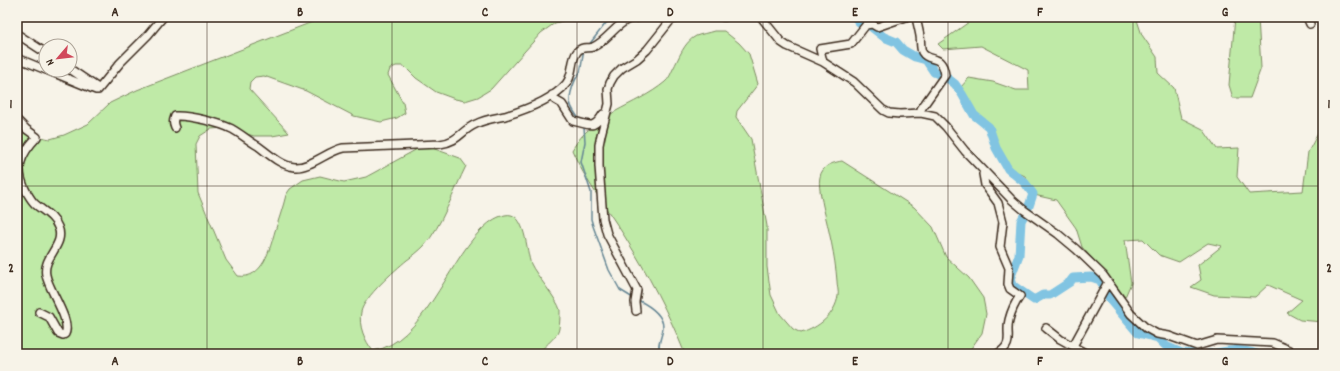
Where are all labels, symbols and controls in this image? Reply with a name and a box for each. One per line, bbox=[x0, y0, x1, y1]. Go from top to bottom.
text: A bbox=[111, 4, 119, 23]
text: B bbox=[297, 4, 303, 23]
text: C bbox=[482, 4, 489, 23]
text: D bbox=[667, 4, 674, 23]
text: E bbox=[852, 4, 859, 23]
text: F bbox=[1037, 4, 1043, 23]
text: G bbox=[1222, 4, 1229, 23]
north arrow bbox=[38, 38, 78, 78]
text: N bbox=[42, 55, 59, 68]
text: 1 bbox=[10, 96, 13, 115]
text: 1 bbox=[1328, 96, 1331, 115]
text: 2 bbox=[8, 260, 14, 279]
text: 2 bbox=[1326, 260, 1332, 279]
text: A bbox=[111, 353, 119, 371]
text: B bbox=[297, 353, 303, 371]
text: C bbox=[482, 353, 489, 371]
text: D bbox=[667, 353, 674, 371]
text: E bbox=[852, 353, 859, 371]
text: F bbox=[1037, 353, 1043, 371]
text: G bbox=[1222, 353, 1229, 371]

